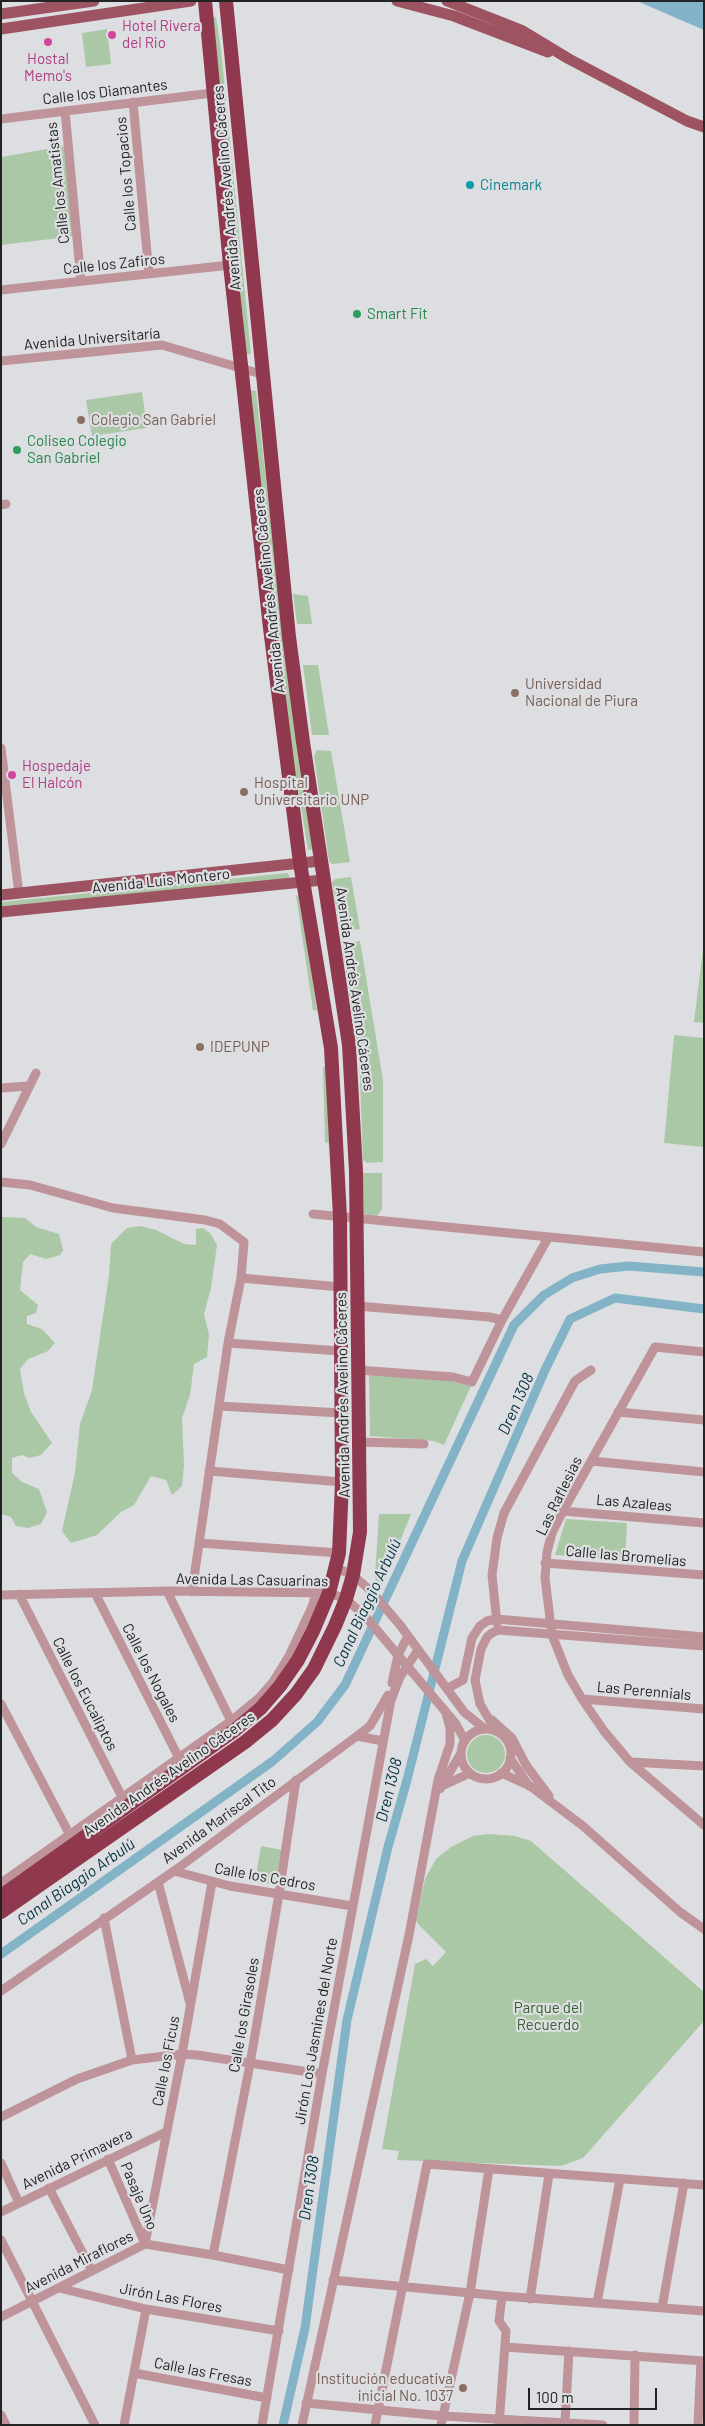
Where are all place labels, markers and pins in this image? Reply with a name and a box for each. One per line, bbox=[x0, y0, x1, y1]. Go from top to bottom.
place label: Hotel Rivera del Rio bbox=[122, 17, 201, 52]
marker: Hotel Rivera del Rio bbox=[106, 29, 118, 41]
marker: Hostal Memo's bbox=[42, 36, 54, 48]
place label: Hostal Memo's bbox=[24, 50, 72, 85]
place label: Cinemark bbox=[480, 176, 542, 194]
marker: Cinemark bbox=[464, 179, 476, 191]
place label: Smart Fit bbox=[367, 305, 428, 323]
marker: Smart Fit bbox=[351, 308, 363, 320]
place label: Colegio San Gabriel bbox=[91, 411, 216, 429]
marker: Colegio San Gabriel bbox=[75, 414, 87, 426]
place label: Coliseo Colegio San Gabriel bbox=[27, 432, 127, 467]
marker: Coliseo Colegio San Gabriel bbox=[11, 444, 23, 456]
place label: Universidad Nacional de Piura bbox=[525, 675, 638, 710]
marker: Universidad Nacional de Piura bbox=[509, 687, 521, 699]
place label: Hospedaje El Halcón bbox=[22, 757, 91, 792]
marker: Hospedaje El Halcón bbox=[6, 769, 18, 781]
place label: Hospital Universitario UNP bbox=[254, 774, 369, 809]
marker: Hospital Universitario UNP bbox=[238, 786, 250, 798]
place label: IDEPUNP bbox=[210, 1038, 270, 1056]
marker: IDEPUNP bbox=[194, 1041, 206, 1053]
place label: Institución educativa inicial No. 1037 bbox=[317, 2370, 453, 2405]
marker: Institución educativa inicial No. 1037 bbox=[457, 2382, 469, 2394]

